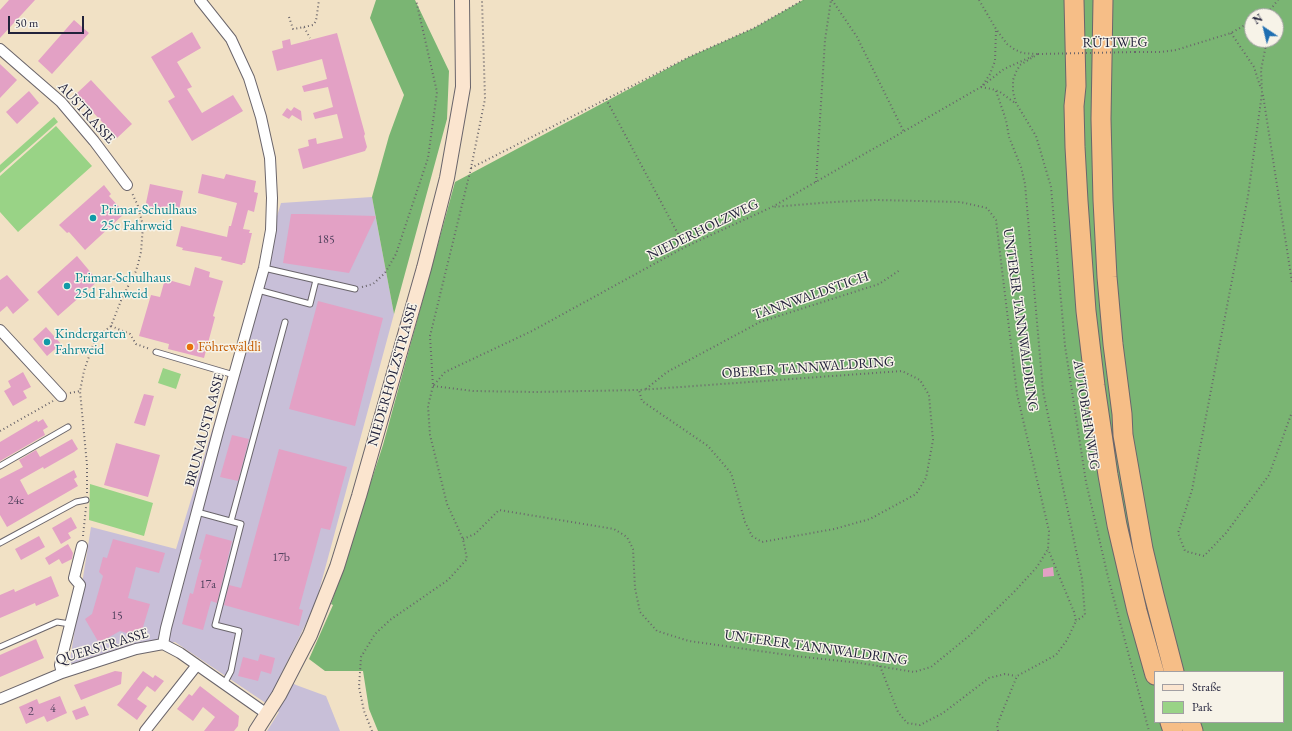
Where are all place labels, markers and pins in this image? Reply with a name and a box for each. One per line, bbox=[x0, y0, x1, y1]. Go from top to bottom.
place label: Primar-Schulhaus 25c Fahrweid bbox=[101, 202, 197, 234]
marker: Primar-Schulhaus 25c Fahrweid bbox=[88, 213, 98, 223]
place label: Primar-Schulhaus 25d Fahrweid bbox=[75, 270, 171, 302]
marker: Primar-Schulhaus 25d Fahrweid bbox=[62, 281, 72, 291]
place label: Kindergarten Fahrweid bbox=[55, 326, 126, 358]
marker: Kindergarten Fahrweid bbox=[42, 337, 52, 347]
place label: Föhrewäldli bbox=[198, 339, 261, 355]
marker: Föhrewäldli bbox=[185, 342, 195, 352]

